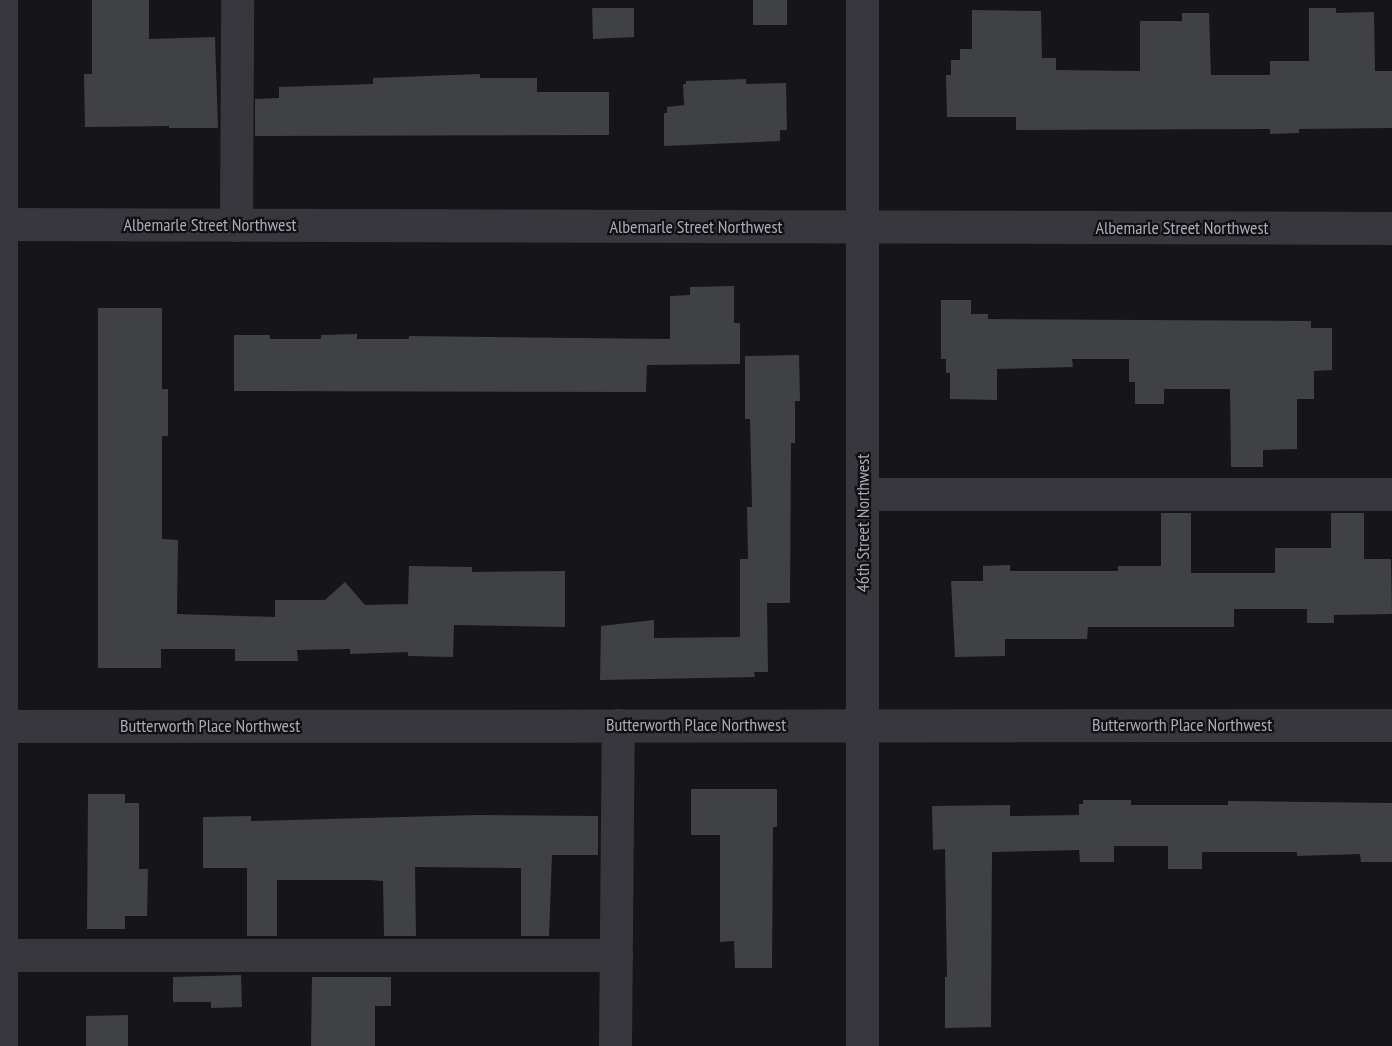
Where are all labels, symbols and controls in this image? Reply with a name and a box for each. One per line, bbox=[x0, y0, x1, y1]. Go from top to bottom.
street label: Albemarle Street Northwest bbox=[124, 214, 296, 236]
street label: Albemarle Street Northwest bbox=[610, 216, 782, 238]
street label: Albemarle Street Northwest bbox=[1096, 217, 1268, 239]
street label: 46th Street Northwest bbox=[852, 454, 874, 592]
street label: Butterworth Place Northwest bbox=[606, 714, 786, 736]
street label: Butterworth Place Northwest bbox=[1092, 714, 1272, 736]
street label: Butterworth Place Northwest bbox=[120, 715, 300, 737]

